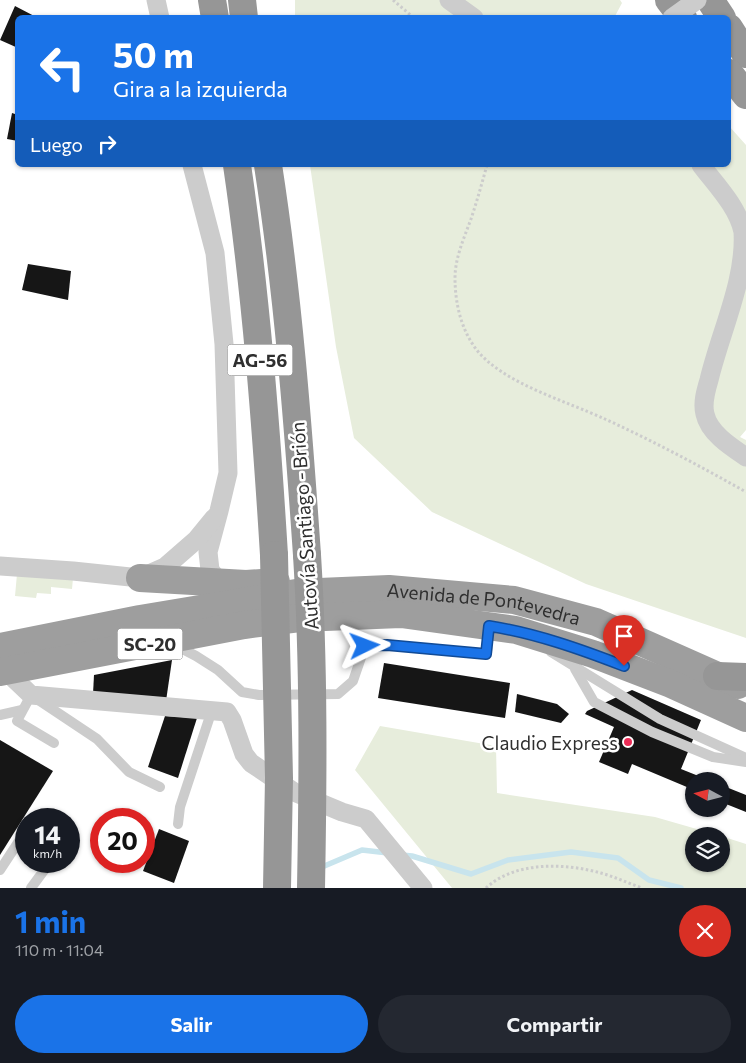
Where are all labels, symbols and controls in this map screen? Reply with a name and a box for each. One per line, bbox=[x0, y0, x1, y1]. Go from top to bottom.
text: 50 m bbox=[113, 32, 194, 75]
icon: left bbox=[30, 35, 95, 100]
text: Gira a la izquierda bbox=[113, 75, 288, 102]
icon: right bbox=[93, 130, 121, 158]
text: Luego bbox=[30, 133, 83, 156]
road number: AG-56 bbox=[228, 344, 292, 376]
street label: Autovía Santiago - Brión bbox=[285, 421, 323, 631]
street label: Avenida de Pontevedra bbox=[386, 577, 583, 629]
pin bbox=[603, 615, 645, 666]
position arrow bbox=[338, 619, 390, 671]
icon: arrive bbox=[610, 622, 638, 650]
road number: SC-20 bbox=[118, 629, 182, 660]
place label: Claudio Express bbox=[482, 731, 618, 754]
marker: Claudio Express bbox=[622, 736, 634, 748]
north arrow bbox=[685, 772, 730, 818]
map controls bbox=[685, 772, 730, 872]
speed limit sign: 20 bbox=[90, 808, 155, 873]
text: 14 bbox=[34, 819, 61, 849]
button: layers bbox=[685, 827, 730, 872]
text: km/h bbox=[33, 846, 62, 860]
text: 1 min bbox=[15, 902, 86, 939]
button: close bbox=[679, 905, 731, 957]
text: 110 m · 11:04 bbox=[15, 940, 104, 959]
button: Salir bbox=[15, 995, 368, 1053]
button: Compartir bbox=[378, 995, 731, 1053]

